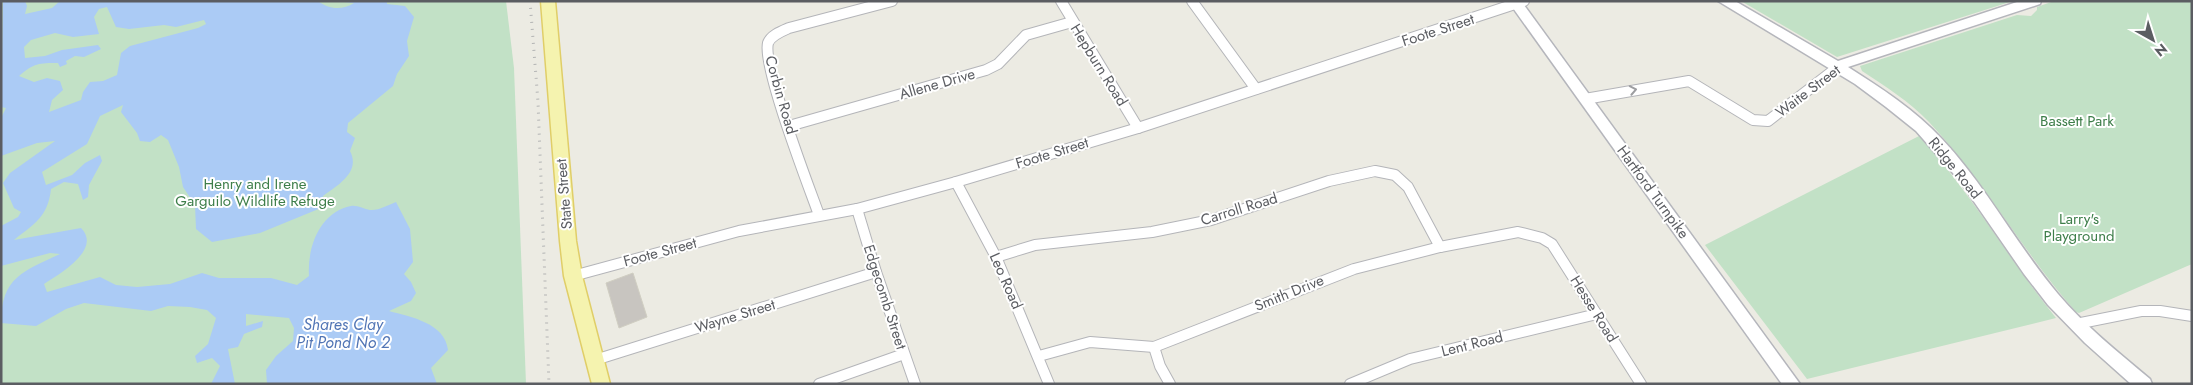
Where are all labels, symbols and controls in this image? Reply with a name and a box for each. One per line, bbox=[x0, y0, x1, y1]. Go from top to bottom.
street label: Foote Street bbox=[1399, 8, 1477, 52]
north arrow bbox=[2128, 15, 2178, 65]
street label: Hepburn Road bbox=[1065, 20, 1133, 110]
text: N bbox=[2151, 39, 2172, 61]
street label: Corbin Road bbox=[759, 53, 803, 137]
street label: Waite Street bbox=[1771, 59, 1845, 123]
street label: Allene Drive bbox=[896, 63, 978, 105]
one-way arrow bbox=[1628, 85, 1637, 95]
park label: Bassett Park bbox=[2040, 110, 2114, 132]
street label: Foote Street bbox=[1013, 131, 1091, 174]
street label: Ridge Road bbox=[1923, 132, 1987, 204]
street label: Hartford Turnpike bbox=[1612, 141, 1695, 243]
street label: State Street bbox=[550, 157, 578, 230]
park label: Henry and Irene Garguilo Wildlife Refuge bbox=[175, 173, 335, 212]
street label: Carroll Road bbox=[1198, 187, 1280, 231]
park label: Larry's Playground bbox=[2043, 208, 2115, 247]
street label: Foote Street bbox=[621, 232, 699, 272]
street label: Edgecomb Street bbox=[858, 242, 912, 353]
street label: Leo Road bbox=[984, 249, 1028, 313]
street label: Smith Drive bbox=[1251, 269, 1327, 317]
street label: Hesse Road bbox=[1565, 271, 1623, 347]
street label: Wayne Street bbox=[692, 293, 778, 339]
water label: Shares Clay Pit Pond No 2 bbox=[296, 313, 391, 354]
street label: Lent Road bbox=[1439, 326, 1505, 362]

